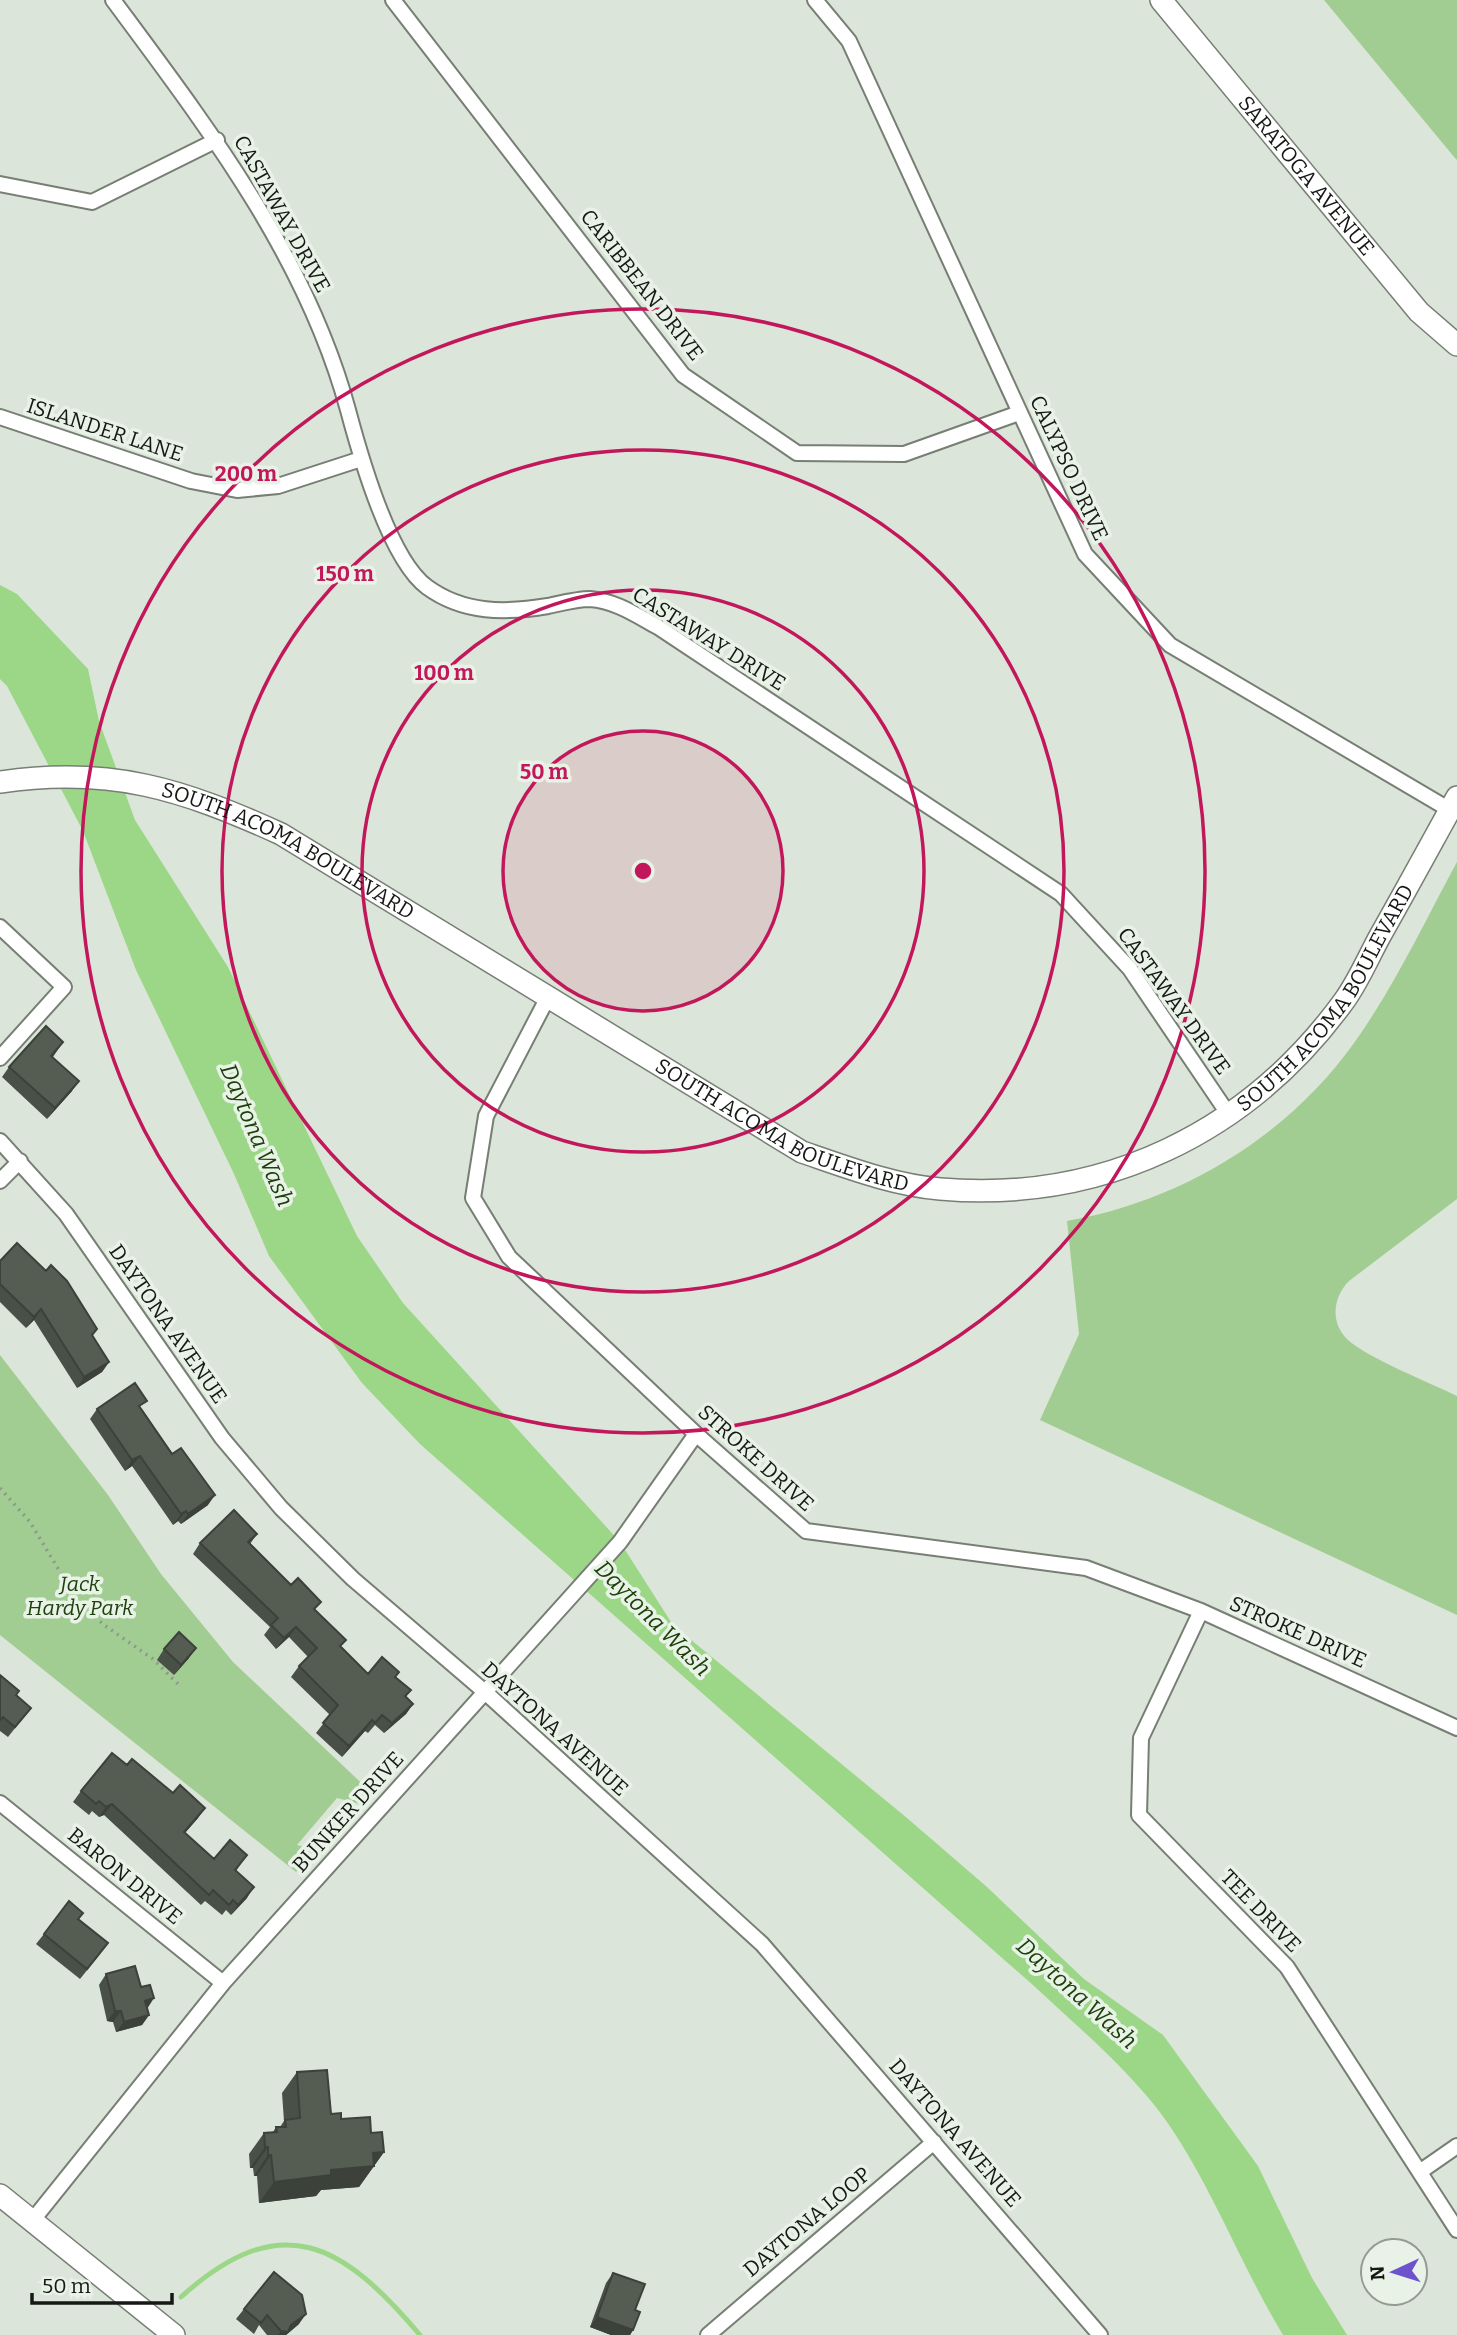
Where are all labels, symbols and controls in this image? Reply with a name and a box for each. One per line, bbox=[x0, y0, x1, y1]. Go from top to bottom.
street label: SARATOGA AVENUE bbox=[1233, 90, 1380, 261]
street label: CASTAWAY DRIVE bbox=[228, 131, 336, 297]
street label: CARIBBEAN DRIVE bbox=[575, 204, 709, 366]
street label: CALYPSO DRIVE bbox=[1024, 391, 1114, 545]
street label: ISLANDER LANE bbox=[24, 392, 186, 468]
text: 200 m bbox=[215, 461, 277, 487]
text: 150 m bbox=[316, 561, 374, 587]
street label: CASTAWAY DRIVE bbox=[628, 581, 790, 697]
text: 100 m bbox=[414, 660, 474, 686]
text: 50 m bbox=[520, 759, 568, 785]
street label: SOUTH ACOMA BOULEVARD bbox=[159, 777, 419, 925]
centre of rings bbox=[631, 859, 655, 883]
street label: SOUTH ACOMA BOULEVARD bbox=[1232, 880, 1419, 1117]
street label: CASTAWAY DRIVE bbox=[1112, 922, 1236, 1080]
street label: SOUTH ACOMA BOULEVARD bbox=[651, 1053, 911, 1197]
water label: Daytona Wash bbox=[214, 1059, 300, 1211]
street label: DAYTONA AVENUE bbox=[103, 1239, 233, 1409]
street label: STROKE DRIVE bbox=[693, 1399, 819, 1517]
water label: Daytona Wash bbox=[589, 1554, 717, 1682]
park label: Jack Hardy Park bbox=[27, 1571, 134, 1621]
street label: STROKE DRIVE bbox=[1226, 1590, 1370, 1674]
street label: DAYTONA AVENUE bbox=[476, 1656, 634, 1802]
street label: BUNKER DRIVE bbox=[287, 1746, 409, 1878]
street label: BARON DRIVE bbox=[63, 1822, 187, 1930]
street label: TEE DRIVE bbox=[1215, 1864, 1307, 1958]
water label: Daytona Wash bbox=[1011, 1932, 1143, 2054]
street label: DAYTONA AVENUE bbox=[883, 2053, 1027, 2213]
street label: DAYTONA LOOP bbox=[738, 2161, 876, 2283]
north arrow bbox=[1359, 2237, 1429, 2307]
scale bar bbox=[32, 2262, 172, 2306]
text: N bbox=[1366, 2265, 1390, 2281]
text: 50 m bbox=[42, 2273, 91, 2299]

